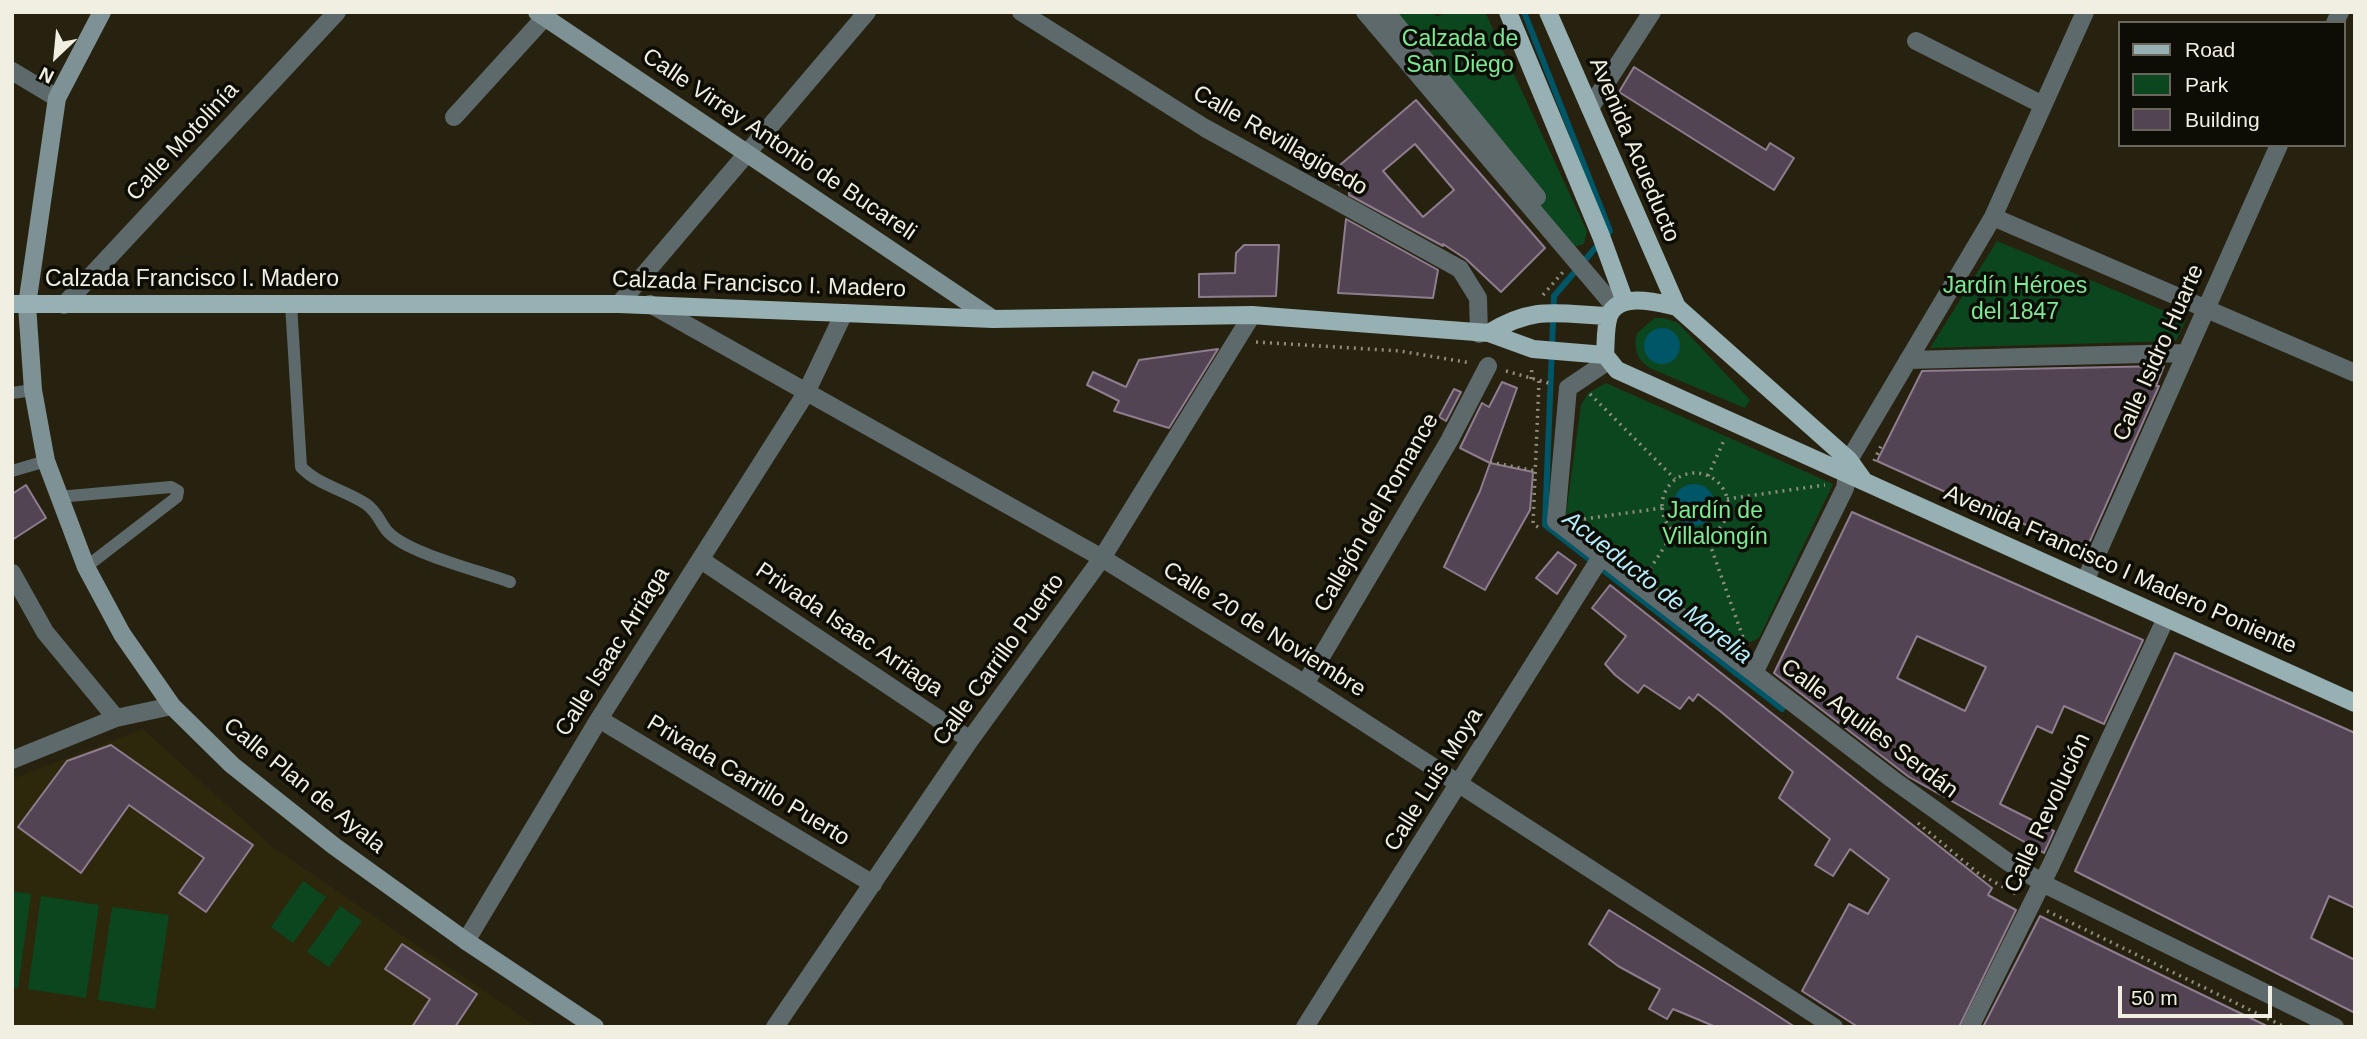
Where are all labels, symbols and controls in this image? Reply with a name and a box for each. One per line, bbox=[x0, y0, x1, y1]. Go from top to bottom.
north arrow bbox=[21, 21, 91, 91]
legend bbox=[2118, 21, 2346, 147]
park label: Calzada de San Diego bbox=[1402, 26, 1518, 80]
text: Road bbox=[2185, 38, 2235, 61]
street label: Calle Virrey Antonio de Bucareli bbox=[637, 43, 921, 247]
street label: Avenida Acueducto bbox=[1583, 54, 1685, 246]
text: N bbox=[36, 63, 57, 88]
text: Park bbox=[2185, 73, 2228, 96]
street label: Calle Motolinía bbox=[121, 77, 245, 207]
street label: Calle Revillagigedo bbox=[1188, 80, 1372, 202]
text: Building bbox=[2185, 108, 2260, 131]
street label: Calle Isidro Huarte bbox=[2108, 260, 2210, 446]
street label: Calzada Francisco I. Madero bbox=[45, 266, 339, 294]
street label: Calzada Francisco I. Madero bbox=[612, 266, 906, 304]
park label: Jardín Héroes del 1847 bbox=[1943, 273, 2087, 327]
street label: Callejón del Romance bbox=[1309, 409, 1445, 617]
street label: Avenida Francisco I Madero Poniente bbox=[1939, 479, 2301, 661]
park label: Jardín de Villalongín bbox=[1662, 498, 1768, 552]
water label: Acueducto de Morelia bbox=[1557, 505, 1757, 671]
street label: Calle 20 de Noviembre bbox=[1157, 556, 1371, 704]
street label: Privada Isaac Arriaga bbox=[750, 557, 948, 703]
street label: Calle Isaac Arriaga bbox=[550, 562, 676, 742]
street label: Calle Carrillo Puerto bbox=[927, 569, 1071, 751]
street label: Calle Aquiles Serdán bbox=[1775, 653, 1963, 805]
street label: Calle Luis Moya bbox=[1379, 703, 1489, 857]
street label: Privada Carrillo Puerto bbox=[642, 710, 854, 852]
street label: Calle Plan de Ayala bbox=[217, 712, 391, 860]
street label: Calle Revolución bbox=[1999, 729, 2097, 897]
scale bar bbox=[2122, 972, 2276, 1016]
text: 50 m bbox=[2131, 986, 2178, 1009]

